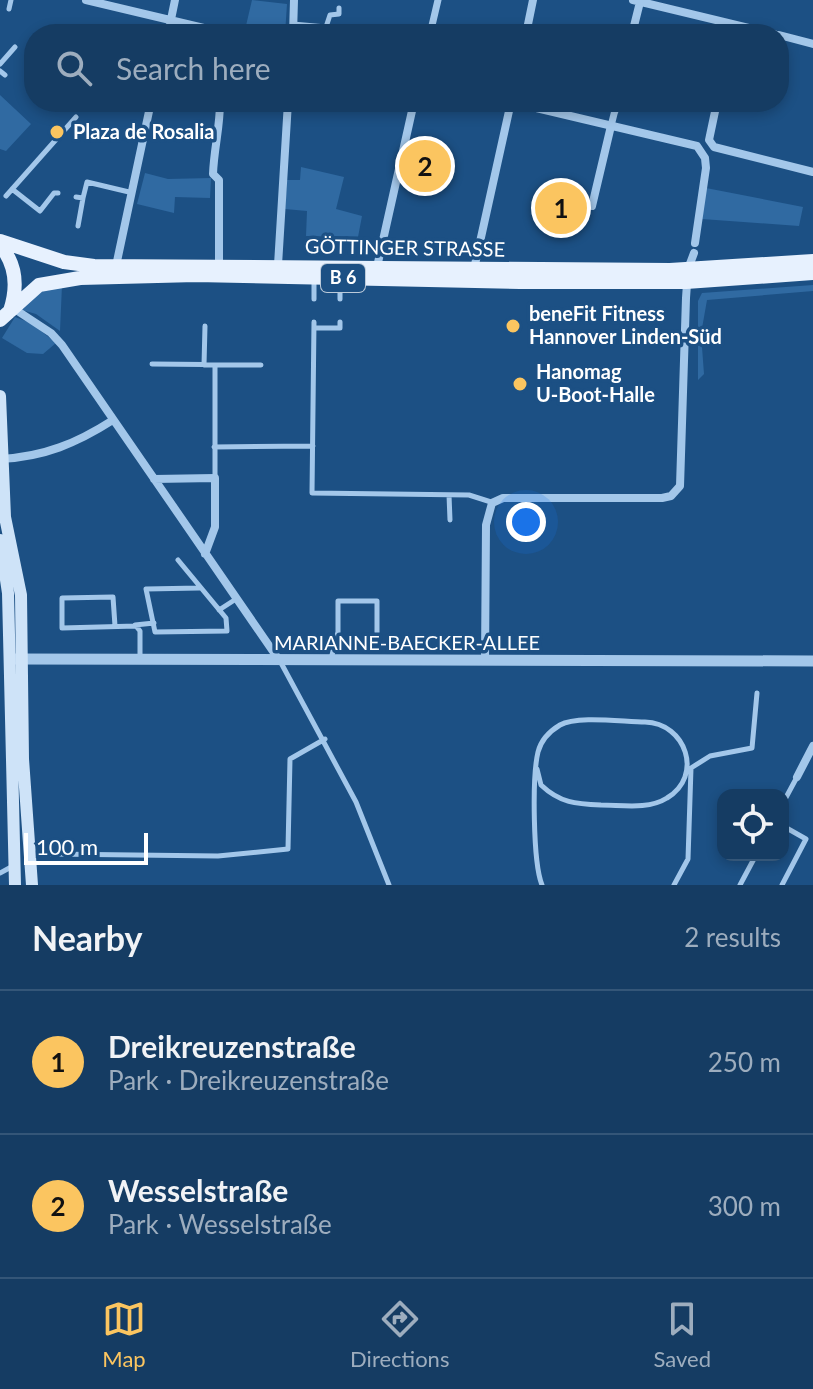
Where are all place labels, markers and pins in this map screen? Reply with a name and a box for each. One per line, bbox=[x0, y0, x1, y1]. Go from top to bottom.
place label: Plaza de Rosalia bbox=[73, 119, 214, 143]
marker: Plaza de Rosalia bbox=[48, 123, 66, 141]
pin: 2 bbox=[399, 136, 451, 196]
pin: 1 bbox=[535, 178, 587, 238]
place label: beneFit Fitness Hannover Linden-Süd bbox=[529, 301, 722, 348]
marker: beneFit Fitness Hannover Linden-Süd bbox=[504, 317, 522, 335]
place label: Hanomag U-Boot-Halle bbox=[536, 359, 655, 406]
marker: Hanomag U-Boot-Halle bbox=[511, 375, 529, 393]

